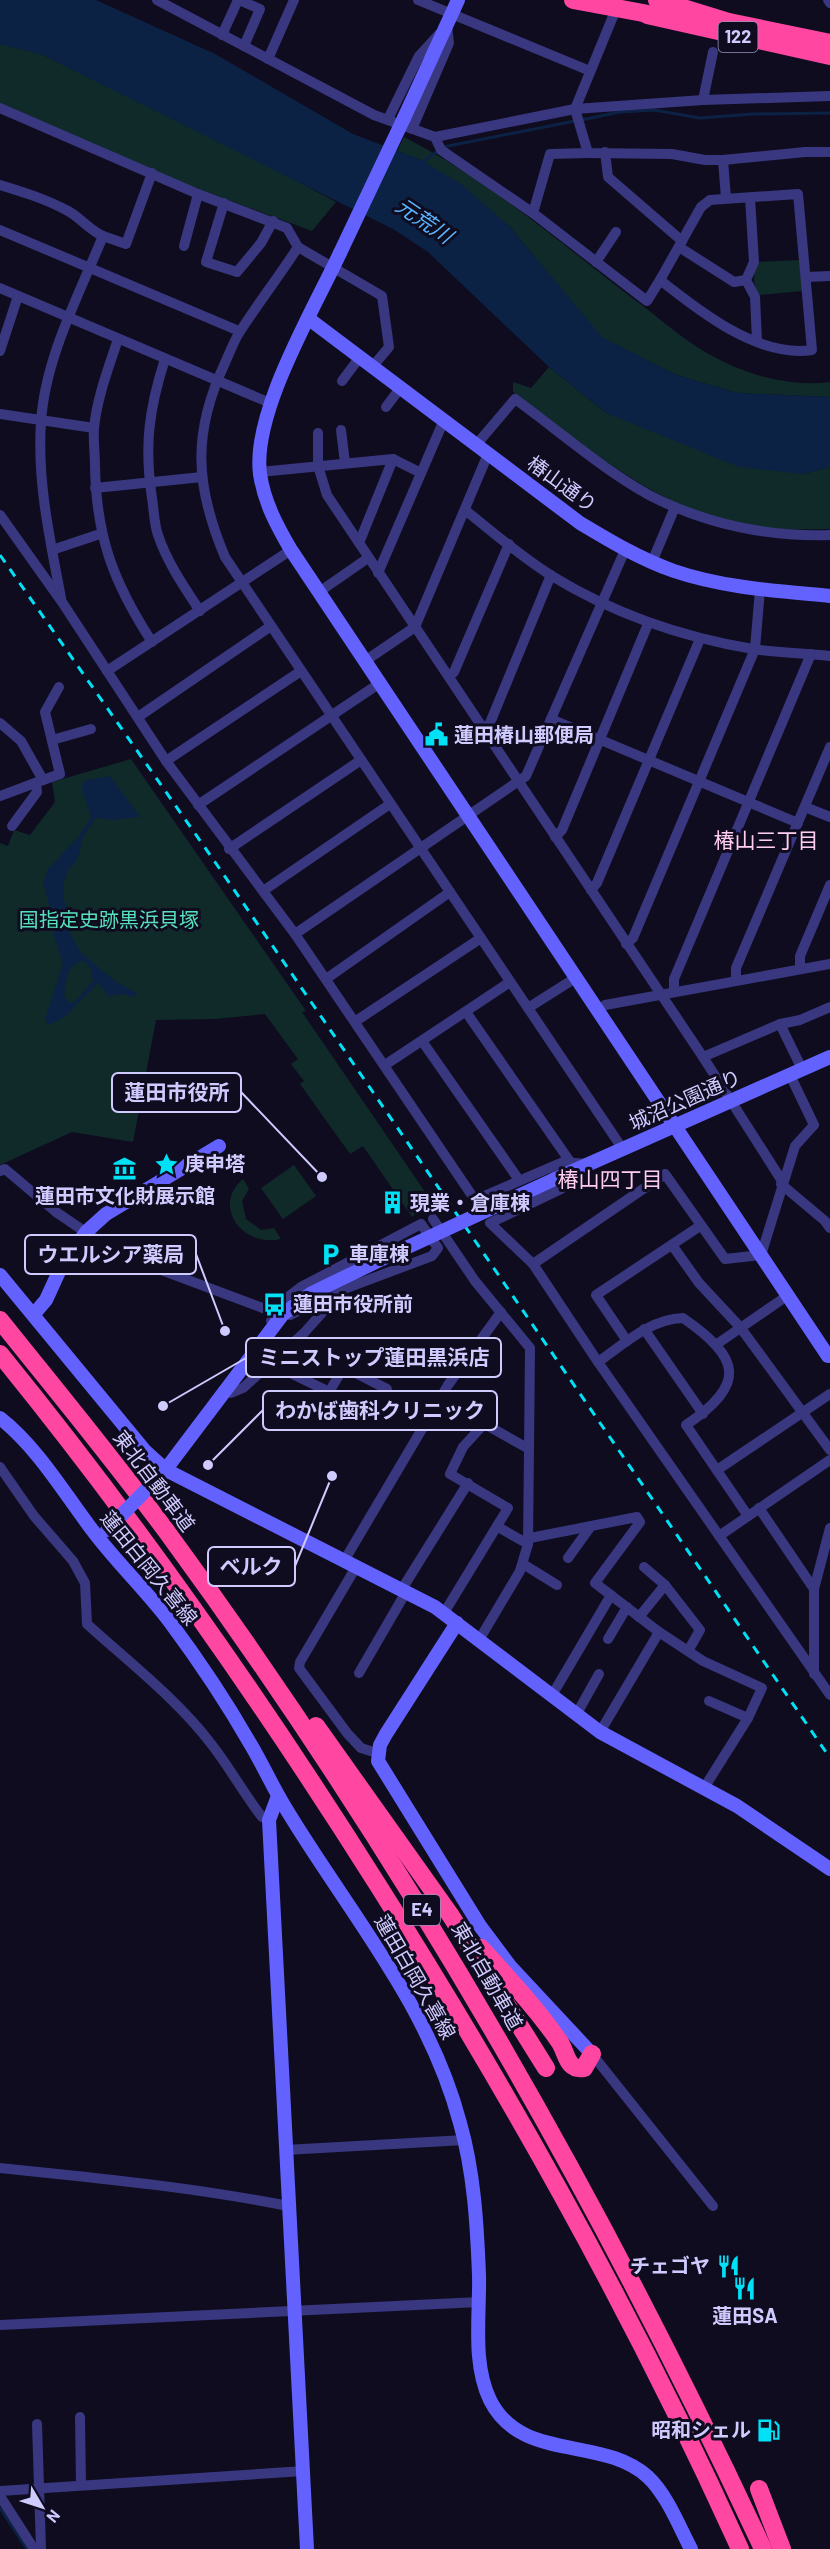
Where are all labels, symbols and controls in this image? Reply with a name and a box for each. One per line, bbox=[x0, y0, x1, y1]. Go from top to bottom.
road number: 122 bbox=[718, 22, 758, 52]
water label: 元荒川 bbox=[392, 192, 460, 249]
street label: 椿山通り bbox=[523, 450, 602, 516]
public building icon: 蓮田椿山郵便局 bbox=[423, 722, 449, 748]
place label: 蓮田椿山郵便局 bbox=[454, 722, 594, 746]
district label: 椿山三丁目 bbox=[714, 827, 819, 852]
park label: 国指定史跡黒浜貝塚 bbox=[19, 907, 199, 931]
street label: 城沼公園通り bbox=[625, 1064, 744, 1134]
callout: 蓮田市役所 bbox=[112, 1073, 241, 1112]
text: 蓮田市役所 bbox=[125, 1079, 230, 1104]
place icon: 庚申塔 bbox=[154, 1151, 180, 1177]
place label: 庚申塔 bbox=[185, 1151, 245, 1175]
museum icon: 蓮田市文化財展示館 bbox=[112, 1156, 138, 1182]
district label: 椿山四丁目 bbox=[558, 1166, 663, 1191]
place label: 蓮田市文化財展示館 bbox=[35, 1183, 215, 1207]
building icon: 現業・倉庫棟 bbox=[379, 1190, 405, 1216]
place label: 現業・倉庫棟 bbox=[410, 1190, 530, 1214]
callout: ウエルシア薬局 bbox=[25, 1235, 196, 1274]
text: ウエルシア薬局 bbox=[38, 1241, 185, 1266]
parking icon: 車庫棟 bbox=[318, 1241, 344, 1267]
place label: 車庫棟 bbox=[349, 1241, 409, 1265]
bus stop icon: 蓮田市役所前 bbox=[262, 1291, 288, 1317]
place label: 蓮田市役所前 bbox=[293, 1291, 413, 1315]
callout: ミニストップ蓮田黒浜店 bbox=[246, 1338, 501, 1377]
text: ミニストップ蓮田黒浜店 bbox=[259, 1344, 490, 1369]
callout: わかば歯科クリニック bbox=[263, 1391, 497, 1430]
text: わかば歯科クリニック bbox=[275, 1397, 485, 1422]
street label: 東北自動車道 bbox=[109, 1425, 200, 1536]
street label: 蓮田白岡久喜線 bbox=[96, 1505, 203, 1629]
callout: ベルク bbox=[208, 1547, 295, 1586]
text: ベルク bbox=[220, 1553, 283, 1578]
road number: E4 bbox=[404, 1895, 440, 1925]
street label: 蓮田白岡久喜線 bbox=[370, 1910, 461, 2043]
street label: 東北自動車道 bbox=[447, 1918, 528, 2033]
place label: チェゴヤ bbox=[630, 2253, 710, 2277]
restaurant icon: チェゴヤ bbox=[715, 2253, 741, 2279]
restaurant icon: 蓮田SA bbox=[732, 2276, 758, 2302]
place label: 蓮田SA bbox=[712, 2303, 778, 2327]
place label: 昭和シェル bbox=[651, 2417, 751, 2441]
fuel station icon: 昭和シェル bbox=[756, 2417, 782, 2443]
north arrow bbox=[12, 2477, 72, 2537]
text: N bbox=[43, 2507, 65, 2527]

